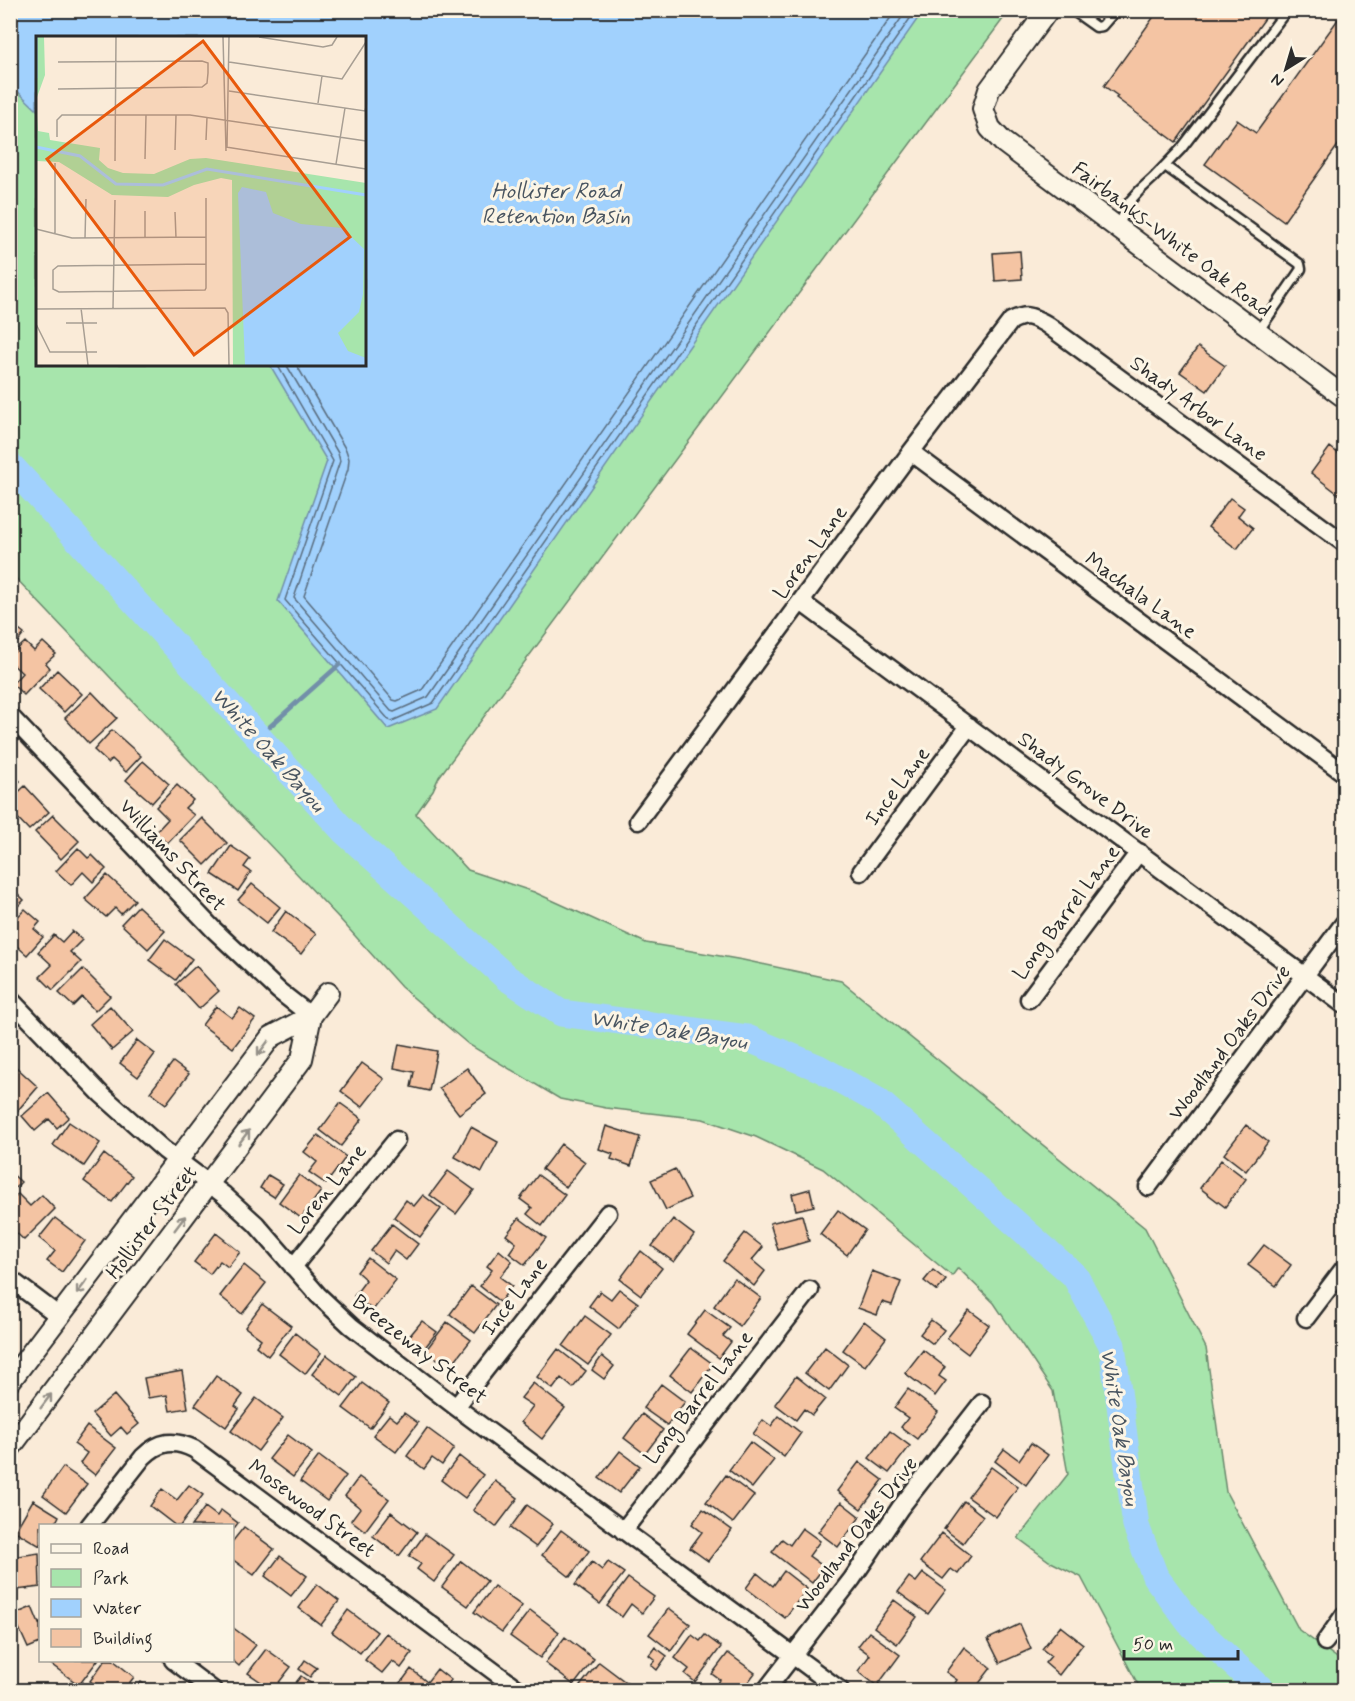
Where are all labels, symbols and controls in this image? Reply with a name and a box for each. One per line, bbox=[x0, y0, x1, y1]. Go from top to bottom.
inset map bbox=[36, 36, 366, 366]
north arrow bbox=[1256, 39, 1316, 99]
text: N bbox=[1267, 68, 1288, 91]
street label: Fairbanks-White Oak Road bbox=[1066, 155, 1277, 324]
water label: Hollister Road Retention Basin bbox=[482, 178, 630, 231]
street label: Shady Arbor Lane bbox=[1124, 349, 1273, 468]
street label: Loren Lane bbox=[767, 500, 854, 605]
street label: Machala Lane bbox=[1079, 546, 1202, 646]
water label: White Oak Bayou bbox=[204, 682, 331, 819]
street label: Shady Grove Drive bbox=[1012, 725, 1159, 846]
street label: Ince Lane bbox=[859, 741, 937, 832]
street label: Williams Street bbox=[113, 793, 232, 918]
street label: Long Barrel Lane bbox=[1007, 839, 1128, 987]
street label: Woodland Oaks Drive bbox=[1162, 959, 1298, 1126]
water label: White Oak Bayou bbox=[589, 1005, 750, 1057]
one-way arrow bbox=[257, 1039, 270, 1055]
one-way arrow bbox=[238, 1130, 251, 1146]
street label: Loren Lane bbox=[282, 1138, 373, 1241]
street label: Hollister Street bbox=[100, 1160, 204, 1285]
one-way arrow bbox=[174, 1215, 187, 1231]
street label: Ince Lane bbox=[475, 1252, 554, 1342]
one-way arrow bbox=[75, 1278, 88, 1294]
street label: Breezeway Street bbox=[346, 1288, 493, 1411]
street label: Long Barrel Lane bbox=[638, 1325, 761, 1471]
water label: White Oak Bayou bbox=[1093, 1347, 1145, 1509]
one-way arrow bbox=[39, 1393, 52, 1409]
street label: Woodland Oaks Drive bbox=[789, 1451, 925, 1618]
street label: Mosewood Street bbox=[242, 1453, 381, 1565]
legend bbox=[39, 1524, 234, 1662]
text: Road bbox=[93, 1537, 129, 1561]
text: Park bbox=[93, 1567, 129, 1591]
text: Water bbox=[93, 1597, 142, 1621]
scale bar bbox=[1124, 1623, 1238, 1661]
text: Building bbox=[93, 1627, 153, 1653]
text: 50 m bbox=[1133, 1633, 1173, 1657]

